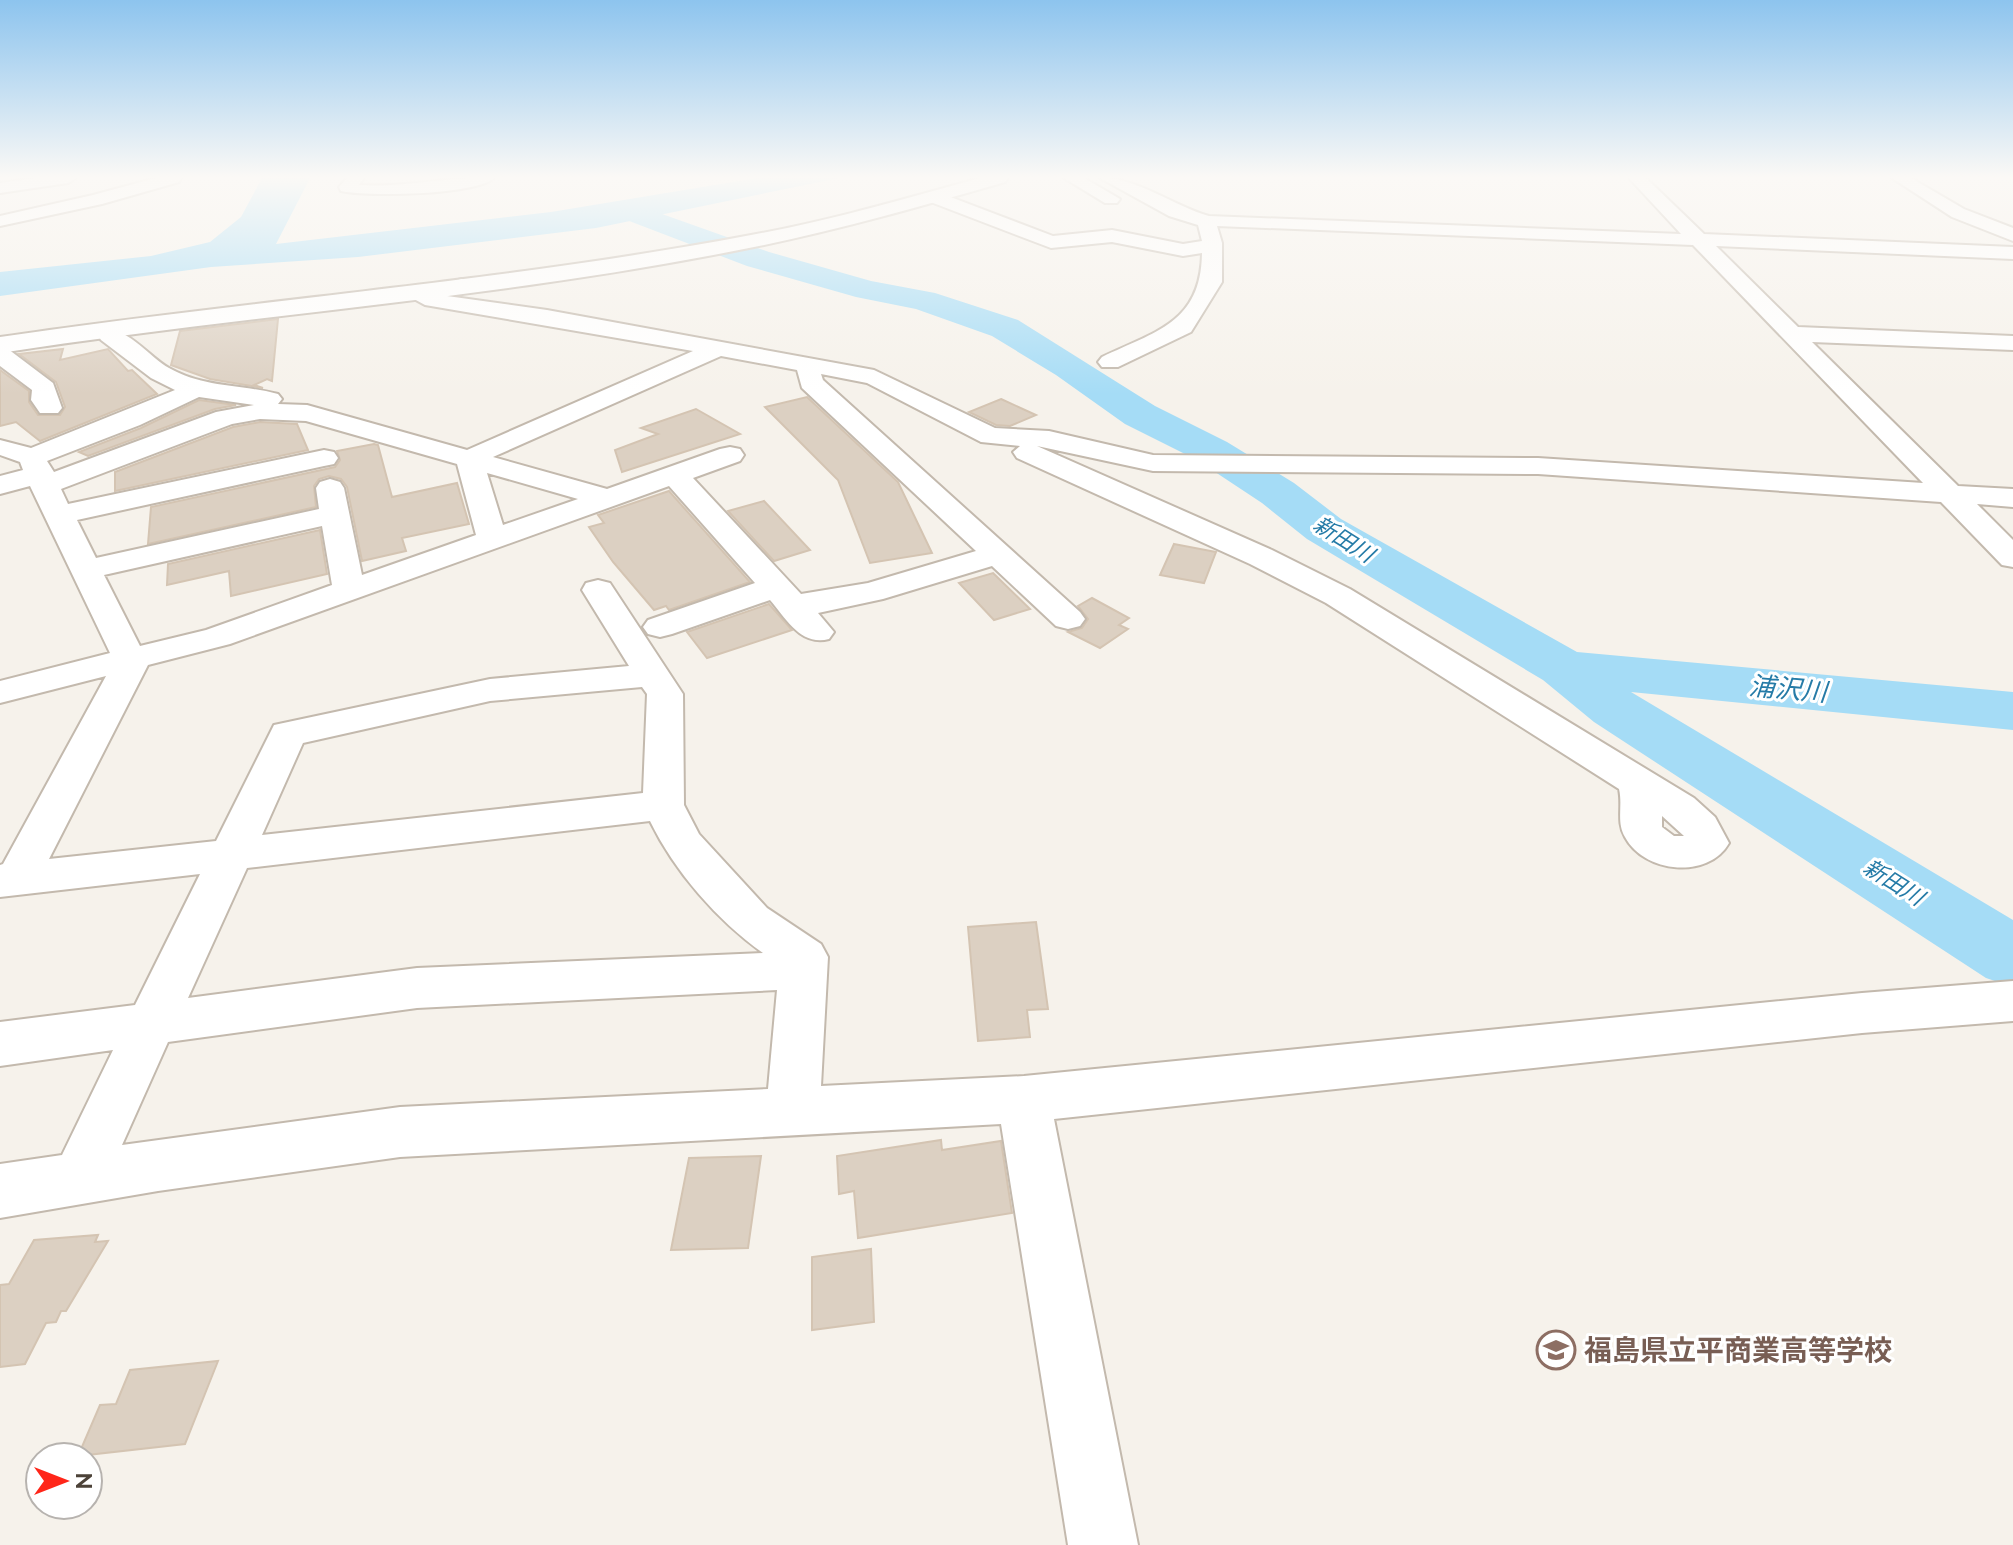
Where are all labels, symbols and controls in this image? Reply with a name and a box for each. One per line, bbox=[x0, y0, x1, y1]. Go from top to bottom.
water label: 新田川 bbox=[1309, 510, 1381, 569]
water label: 浦沢川 bbox=[1748, 671, 1831, 708]
water label: 新田川 bbox=[1859, 853, 1931, 912]
school or university icon: 福島県立平商業高等学校 bbox=[1535, 1329, 1577, 1371]
place label: 福島県立平商業高等学校 bbox=[1584, 1334, 1892, 1367]
north arrow bbox=[24, 1441, 104, 1521]
text: N bbox=[71, 1473, 97, 1489]

